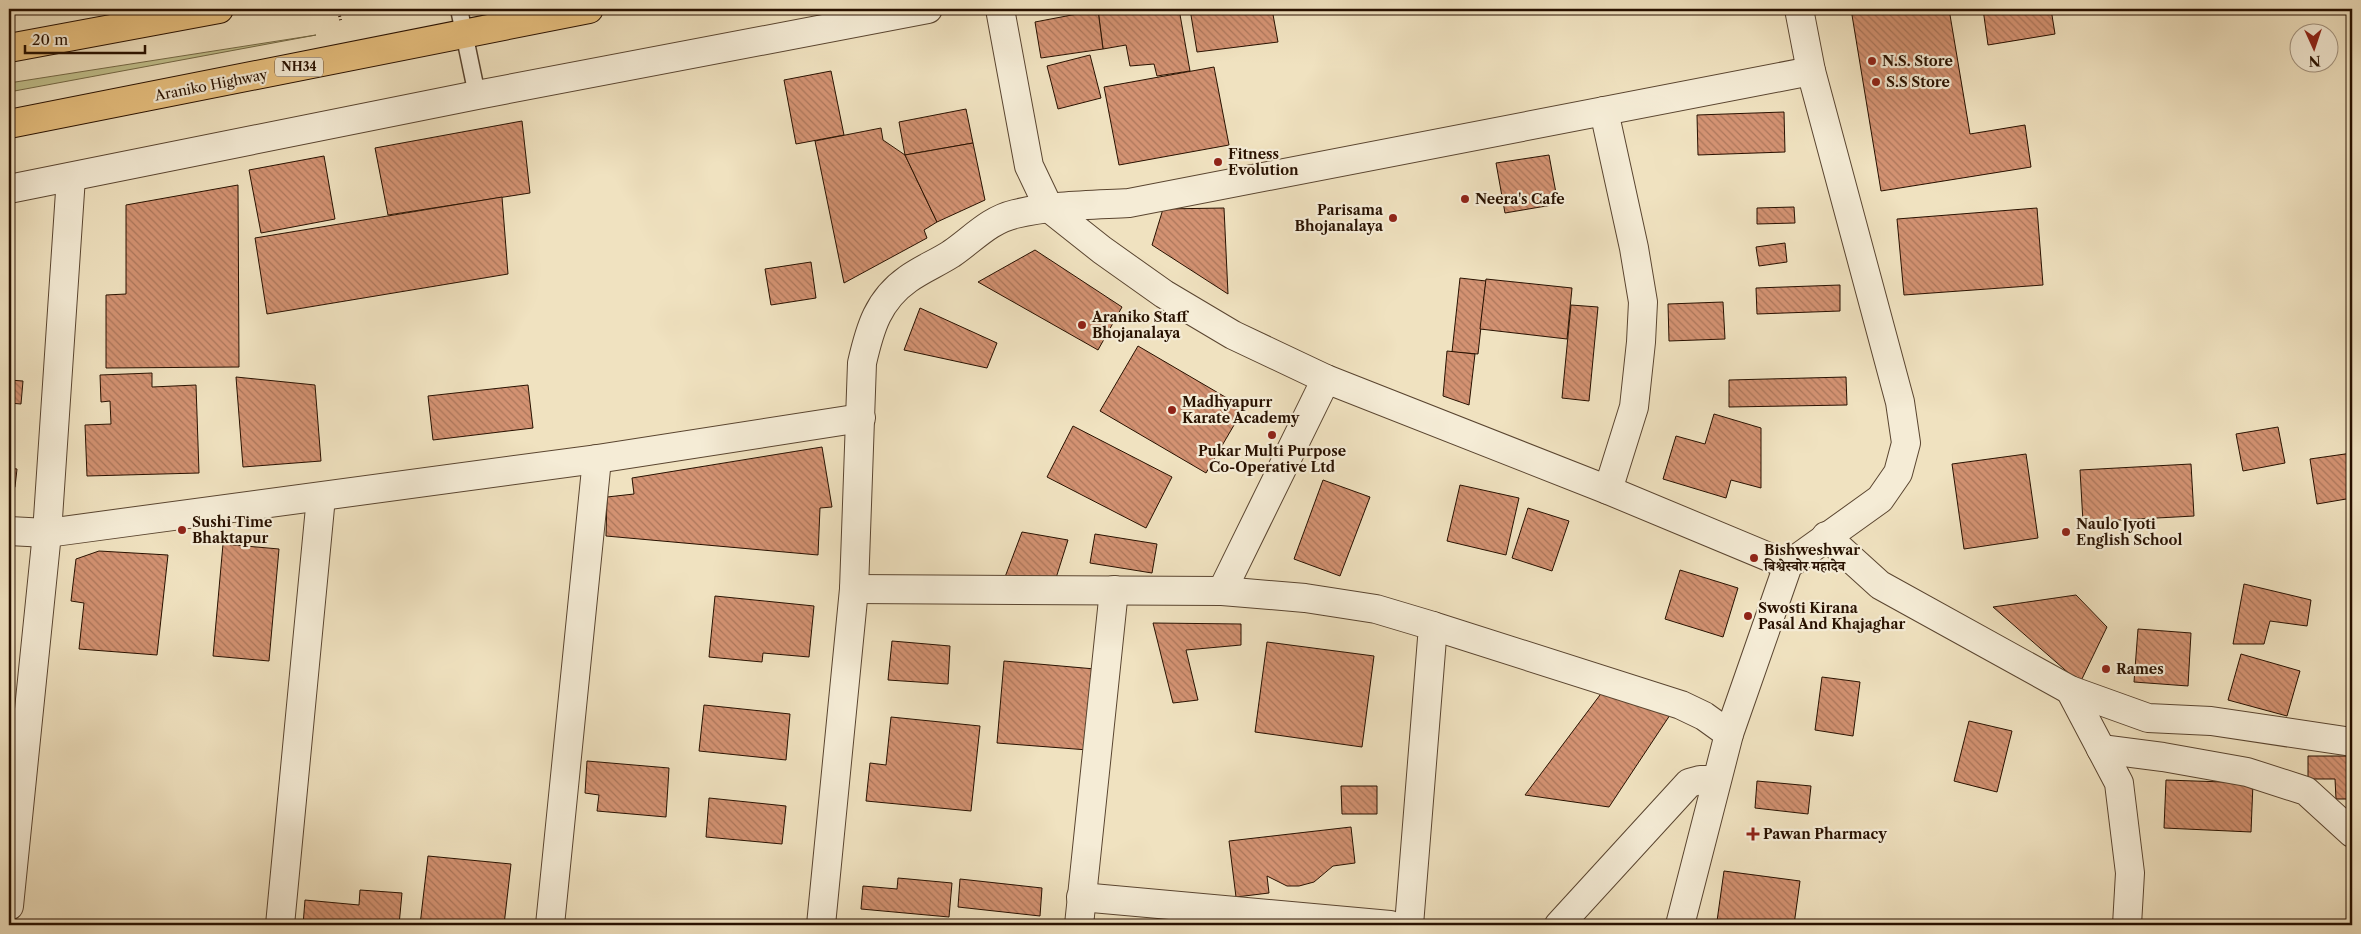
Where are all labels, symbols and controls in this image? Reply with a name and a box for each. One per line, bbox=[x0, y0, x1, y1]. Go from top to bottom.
scale bar bbox=[25, 22, 145, 54]
north arrow bbox=[2288, 22, 2338, 72]
text: 20 m bbox=[32, 30, 68, 49]
place label: N.S. Store bbox=[1882, 52, 1953, 70]
text: N bbox=[2308, 52, 2321, 70]
marker: N.S. Store bbox=[1866, 55, 1878, 67]
road number: NH34 bbox=[275, 58, 323, 76]
street label: Araniko Highway bbox=[152, 65, 269, 105]
place label: S.S Store bbox=[1886, 73, 1950, 91]
marker: S.S Store bbox=[1870, 76, 1882, 88]
place label: Fitness Evolution bbox=[1228, 145, 1299, 179]
marker: Fitness Evolution bbox=[1212, 156, 1224, 168]
place label: Neera's Cafe bbox=[1475, 190, 1565, 208]
marker: Neera's Cafe bbox=[1459, 193, 1471, 205]
place label: Parisama Bhojanalaya bbox=[1295, 201, 1384, 235]
marker: Parisama Bhojanalaya bbox=[1387, 212, 1399, 224]
place label: Araniko Staff Bhojanalaya bbox=[1091, 308, 1189, 342]
marker: Araniko Staff Bhojanalaya bbox=[1076, 319, 1088, 331]
place label: Madhyapurr Karate Academy bbox=[1182, 393, 1300, 427]
marker: Madhyapurr Karate Academy bbox=[1166, 404, 1178, 416]
marker: Pukar Multi Purpose Co-Operative Ltd bbox=[1266, 429, 1278, 441]
place label: Pukar Multi Purpose Co-Operative Ltd bbox=[1198, 442, 1346, 476]
place label: Sushi Time Bhaktapur bbox=[192, 513, 272, 547]
place label: Naulo Jyoti English School bbox=[2076, 515, 2182, 549]
marker: Sushi Time Bhaktapur bbox=[176, 524, 188, 536]
marker: Naulo Jyoti English School bbox=[2060, 526, 2072, 538]
place label: Bishweshwar बिश्वेस्वोर महादेव bbox=[1763, 541, 1860, 575]
marker: Bishweshwar बिश्वेस्वोर महादेव bbox=[1748, 552, 1760, 564]
place label: Swosti Kirana Pasal And Khajaghar bbox=[1758, 599, 1906, 633]
marker: Swosti Kirana Pasal And Khajaghar bbox=[1742, 610, 1754, 622]
place label: Rames bbox=[2116, 660, 2164, 678]
marker: Rames bbox=[2100, 663, 2112, 675]
place label: Pawan Pharmacy bbox=[1763, 825, 1887, 843]
marker: Pawan Pharmacy bbox=[1747, 828, 1759, 840]

